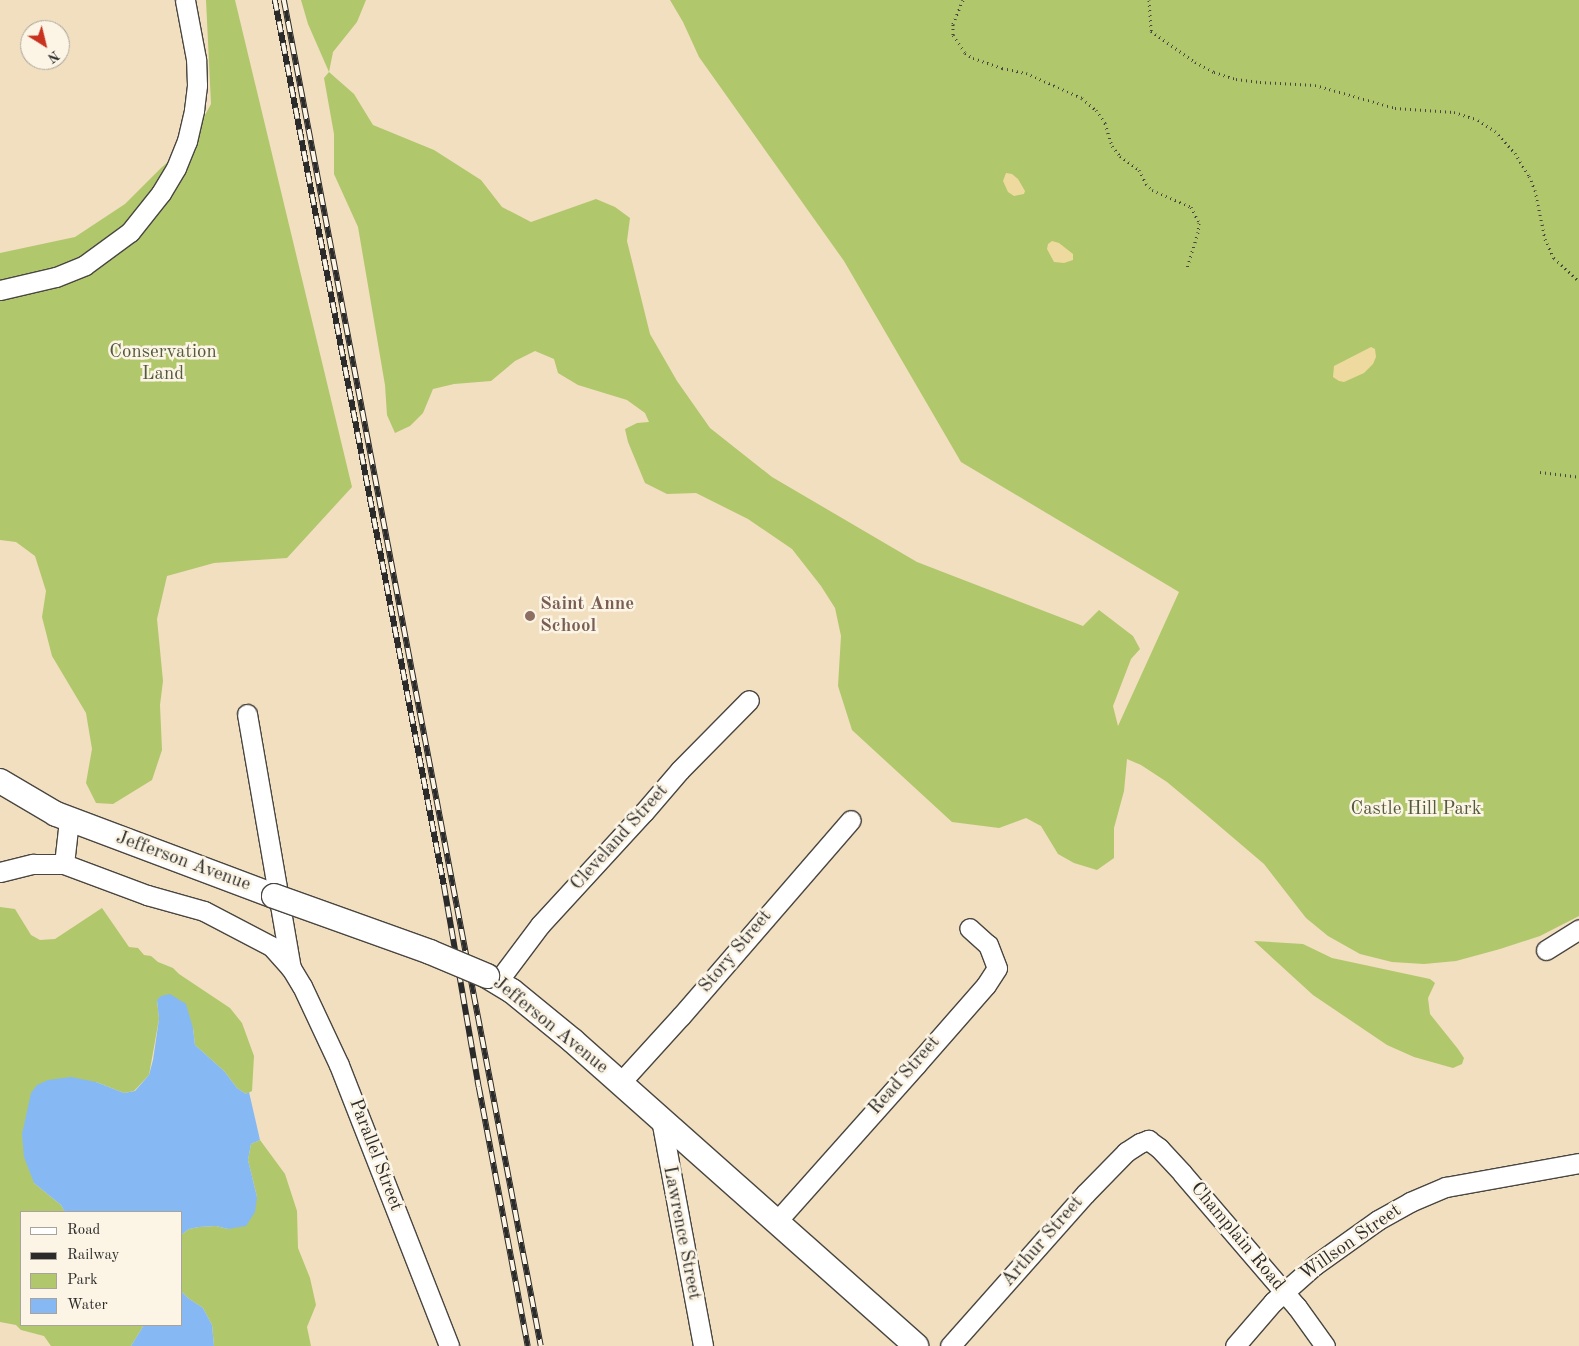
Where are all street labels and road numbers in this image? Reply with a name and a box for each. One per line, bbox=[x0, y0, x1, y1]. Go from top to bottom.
street label: Cleveland Street bbox=[566, 780, 674, 896]
street label: Jefferson Avenue bbox=[113, 827, 253, 897]
street label: Story Street bbox=[695, 906, 777, 998]
street label: Jefferson Avenue bbox=[488, 973, 612, 1079]
street label: Read Street bbox=[864, 1032, 946, 1120]
street label: Parallel Street bbox=[343, 1096, 407, 1214]
street label: Lawrence Street bbox=[657, 1164, 705, 1302]
street label: Champlain Road bbox=[1185, 1178, 1289, 1296]
street label: Arthur Street bbox=[997, 1192, 1089, 1292]
street label: Willson Street bbox=[1296, 1200, 1406, 1286]

